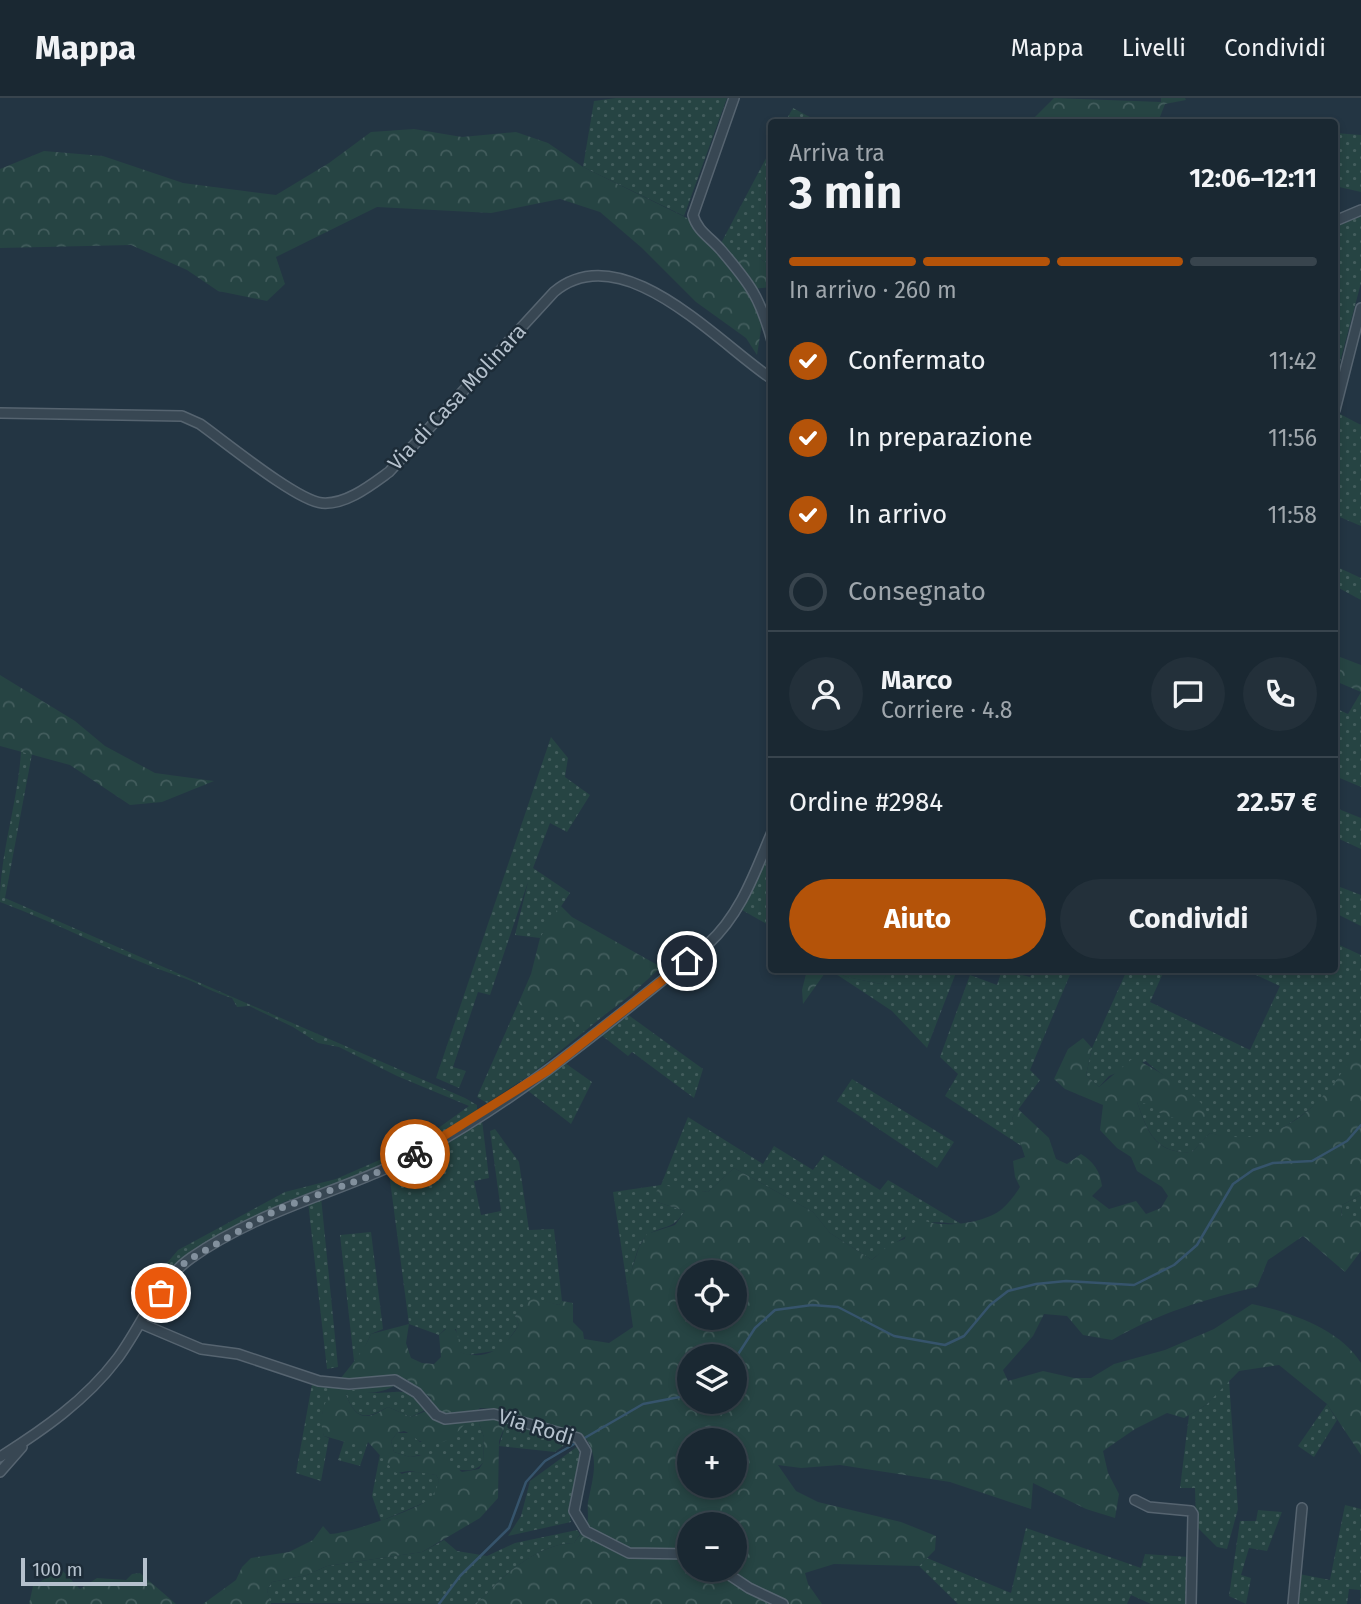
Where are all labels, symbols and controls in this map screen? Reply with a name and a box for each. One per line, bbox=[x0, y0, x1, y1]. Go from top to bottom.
text: Mappa bbox=[35, 28, 136, 68]
text: Mappa bbox=[1011, 34, 1084, 62]
text: Livelli bbox=[1122, 34, 1186, 62]
text: Condividi bbox=[1224, 34, 1326, 62]
text: Arriva tra bbox=[789, 139, 885, 167]
text: 12:06–12:11 bbox=[1189, 163, 1317, 194]
text: 3 min bbox=[789, 165, 902, 220]
text: In arrivo · 260 m bbox=[789, 276, 957, 304]
street label: Via di Casa Molinara bbox=[382, 318, 532, 476]
icon: check bbox=[789, 342, 827, 380]
text: Confermato bbox=[848, 345, 986, 376]
text: 11:42 bbox=[1269, 347, 1317, 375]
icon: check bbox=[789, 419, 827, 457]
text: In preparazione bbox=[848, 422, 1033, 453]
text: 11:56 bbox=[1268, 424, 1317, 452]
icon: check bbox=[789, 496, 827, 534]
text: In arrivo bbox=[848, 499, 947, 530]
text: 11:58 bbox=[1268, 501, 1317, 529]
text: Consegnato bbox=[848, 576, 986, 607]
button: person bbox=[789, 657, 863, 731]
button: chat bbox=[1151, 657, 1225, 731]
button: phone bbox=[1243, 657, 1317, 731]
text: Marco bbox=[881, 665, 952, 696]
text: Corriere · 4.8 bbox=[881, 696, 1013, 724]
text: Ordine #2984 bbox=[789, 787, 943, 818]
text: 22.57 € bbox=[1237, 787, 1317, 818]
button: Aiuto bbox=[789, 879, 1046, 959]
button: Condividi bbox=[1060, 879, 1317, 959]
pin bbox=[657, 931, 717, 991]
icon: home bbox=[668, 942, 706, 980]
courier bbox=[380, 1119, 450, 1189]
icon: bike bbox=[396, 1135, 434, 1173]
map controls bbox=[677, 1260, 747, 1582]
button: locate bbox=[677, 1260, 747, 1330]
pin bbox=[131, 1263, 191, 1323]
icon: bag bbox=[142, 1274, 180, 1312]
button: layers bbox=[677, 1344, 747, 1414]
street label: Via Rodi bbox=[495, 1403, 577, 1451]
button: + bbox=[677, 1428, 747, 1498]
button: − bbox=[677, 1512, 747, 1582]
scale bar bbox=[21, 1555, 147, 1587]
text: 100 m bbox=[32, 1558, 83, 1581]

